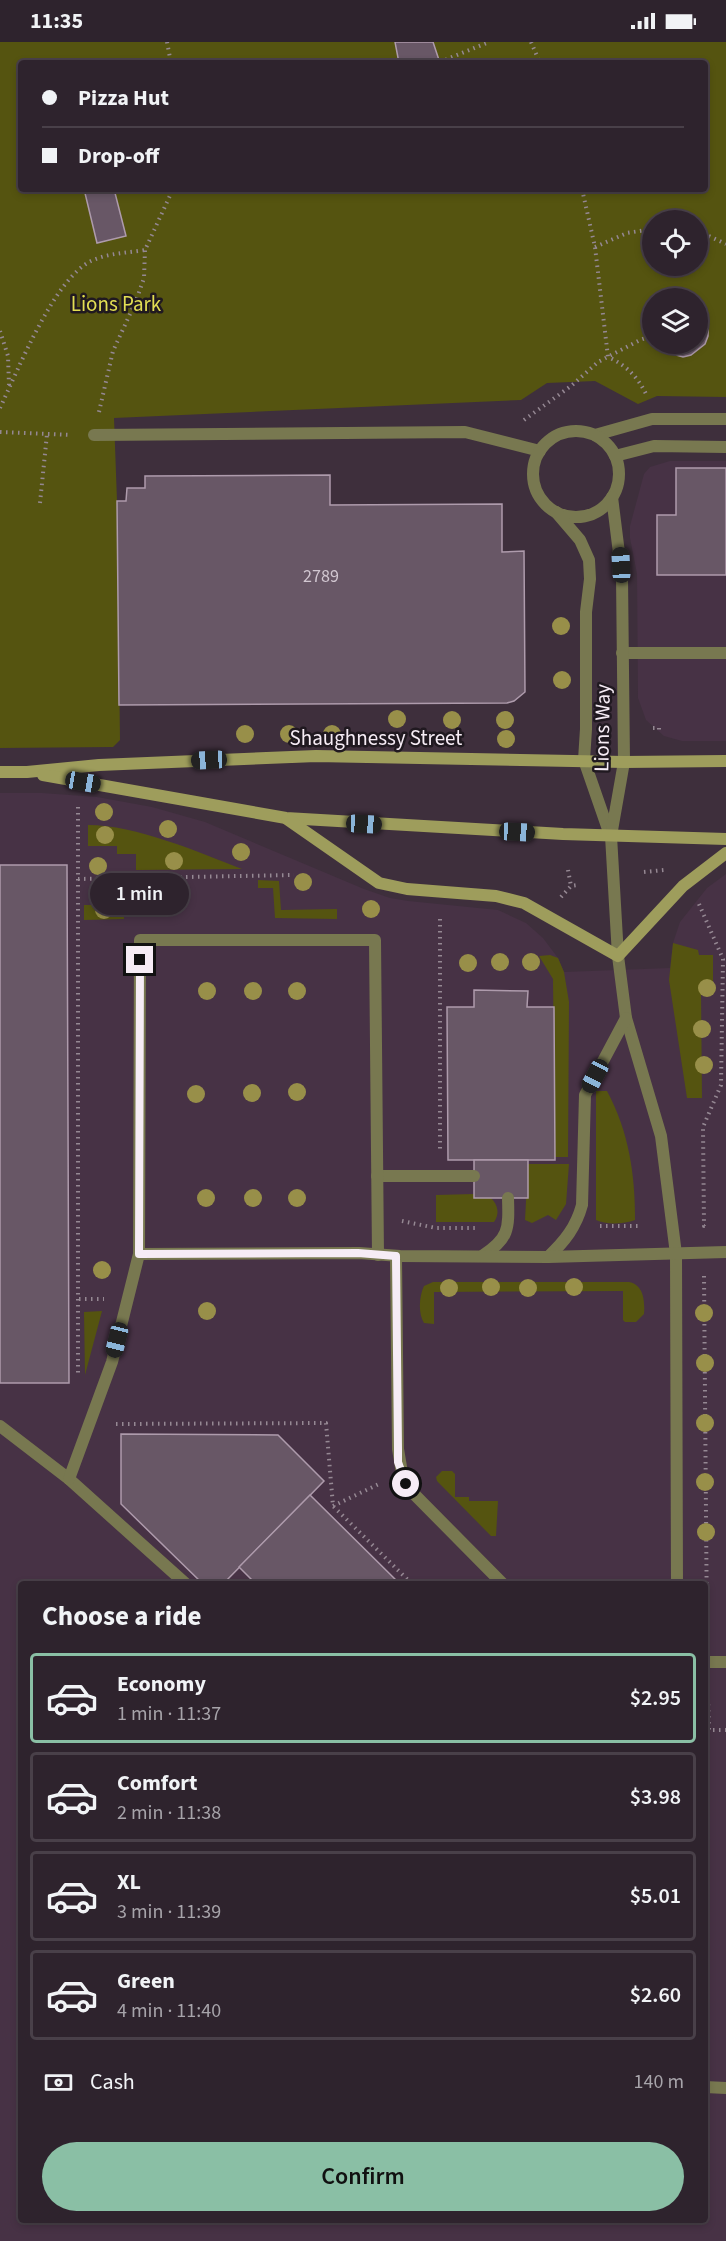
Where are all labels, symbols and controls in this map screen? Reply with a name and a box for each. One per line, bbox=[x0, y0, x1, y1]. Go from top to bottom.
text: 11:35 bbox=[30, 5, 83, 37]
text: Pizza Hut bbox=[78, 82, 169, 114]
text: Drop-off bbox=[78, 140, 159, 172]
map controls bbox=[642, 210, 708, 354]
button: locate bbox=[642, 210, 708, 276]
button: layers bbox=[642, 288, 708, 354]
park label: Lions Park bbox=[71, 289, 162, 319]
car bbox=[611, 547, 631, 583]
house number: 2789 bbox=[303, 564, 339, 589]
street label: Lions Way bbox=[586, 684, 618, 772]
street label: Shaughnessy Street bbox=[290, 723, 462, 753]
car bbox=[191, 750, 227, 770]
car bbox=[64, 770, 102, 794]
car bbox=[346, 814, 382, 834]
car bbox=[499, 822, 535, 842]
callout: 1 min bbox=[90, 873, 190, 915]
text: 1 min bbox=[116, 880, 163, 908]
route end bbox=[126, 946, 153, 973]
car bbox=[579, 1056, 611, 1096]
car bbox=[104, 1320, 130, 1360]
route start bbox=[392, 1470, 419, 1497]
text: Choose a ride bbox=[42, 1597, 202, 1636]
text: Economy bbox=[117, 1668, 206, 1700]
icon: car bbox=[45, 1671, 99, 1725]
text: $2.95 bbox=[630, 1682, 681, 1714]
text: 1 min · 11:37 bbox=[117, 1700, 221, 1728]
text: Comfort bbox=[117, 1767, 198, 1799]
icon: car bbox=[45, 1770, 99, 1824]
text: $3.98 bbox=[630, 1781, 681, 1813]
text: 2 min · 11:38 bbox=[117, 1799, 221, 1827]
text: XL bbox=[117, 1866, 141, 1898]
icon: car bbox=[45, 1869, 99, 1923]
text: $5.01 bbox=[630, 1880, 681, 1912]
text: 3 min · 11:39 bbox=[117, 1898, 221, 1926]
text: Green bbox=[117, 1965, 175, 1997]
icon: car bbox=[45, 1968, 99, 2022]
text: $2.60 bbox=[630, 1979, 681, 2011]
text: 4 min · 11:40 bbox=[117, 1997, 221, 2025]
icon: cash bbox=[42, 2066, 75, 2099]
text: Cash bbox=[90, 2066, 135, 2098]
text: 140 m bbox=[634, 2068, 684, 2096]
button: Confirm bbox=[42, 2142, 684, 2211]

